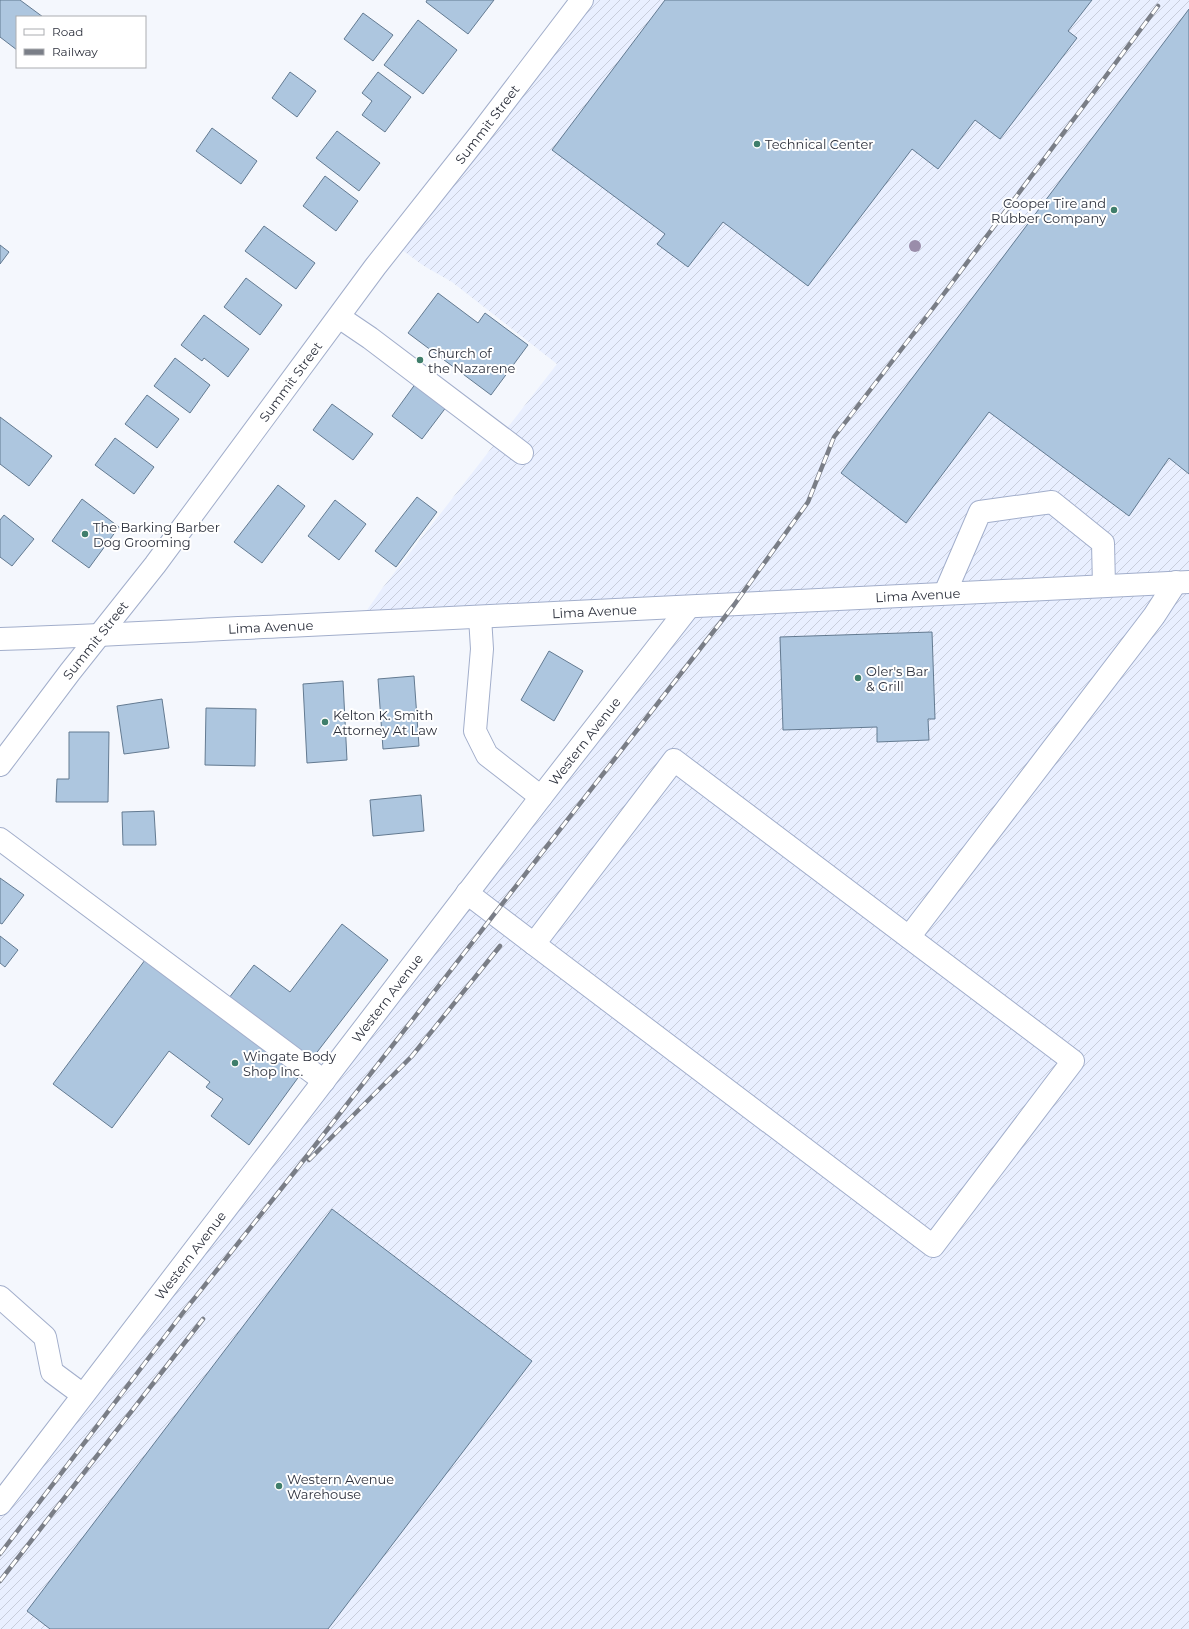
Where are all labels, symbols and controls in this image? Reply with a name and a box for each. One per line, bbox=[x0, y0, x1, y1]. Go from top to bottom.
legend bbox=[16, 16, 146, 68]
text: Road bbox=[52, 24, 83, 39]
text: Railway bbox=[52, 44, 98, 59]
street label: Summit Street bbox=[452, 81, 523, 167]
place label: Technical Center bbox=[765, 136, 873, 152]
marker: Technical Center bbox=[752, 139, 762, 149]
place label: Cooper Tire and Rubber Company bbox=[991, 195, 1107, 226]
marker: Cooper Tire and Rubber Company bbox=[1109, 205, 1119, 215]
street label: Summit Street bbox=[256, 338, 325, 425]
place label: Church of the Nazarene bbox=[428, 345, 516, 376]
marker: Church of the Nazarene bbox=[415, 355, 425, 365]
place label: The Barking Barber Dog Grooming bbox=[93, 519, 220, 550]
marker: The Barking Barber Dog Grooming bbox=[80, 529, 90, 539]
street label: Lima Avenue bbox=[875, 585, 961, 605]
street label: Summit Street bbox=[59, 598, 131, 683]
street label: Lima Avenue bbox=[552, 601, 637, 621]
street label: Lima Avenue bbox=[228, 617, 314, 637]
place label: Oler's Bar & Grill bbox=[866, 663, 929, 694]
marker: Oler's Bar & Grill bbox=[853, 673, 863, 683]
street label: Western Avenue bbox=[545, 694, 624, 788]
place label: Kelton K. Smith Attorney At Law bbox=[333, 707, 438, 738]
marker: Kelton K. Smith Attorney At Law bbox=[320, 717, 330, 727]
street label: Western Avenue bbox=[348, 951, 426, 1046]
place label: Wingate Body Shop Inc. bbox=[243, 1048, 337, 1079]
marker: Wingate Body Shop Inc. bbox=[230, 1058, 240, 1068]
street label: Western Avenue bbox=[151, 1208, 229, 1303]
place label: Western Avenue Warehouse bbox=[287, 1471, 394, 1502]
marker: Western Avenue Warehouse bbox=[274, 1481, 284, 1491]

